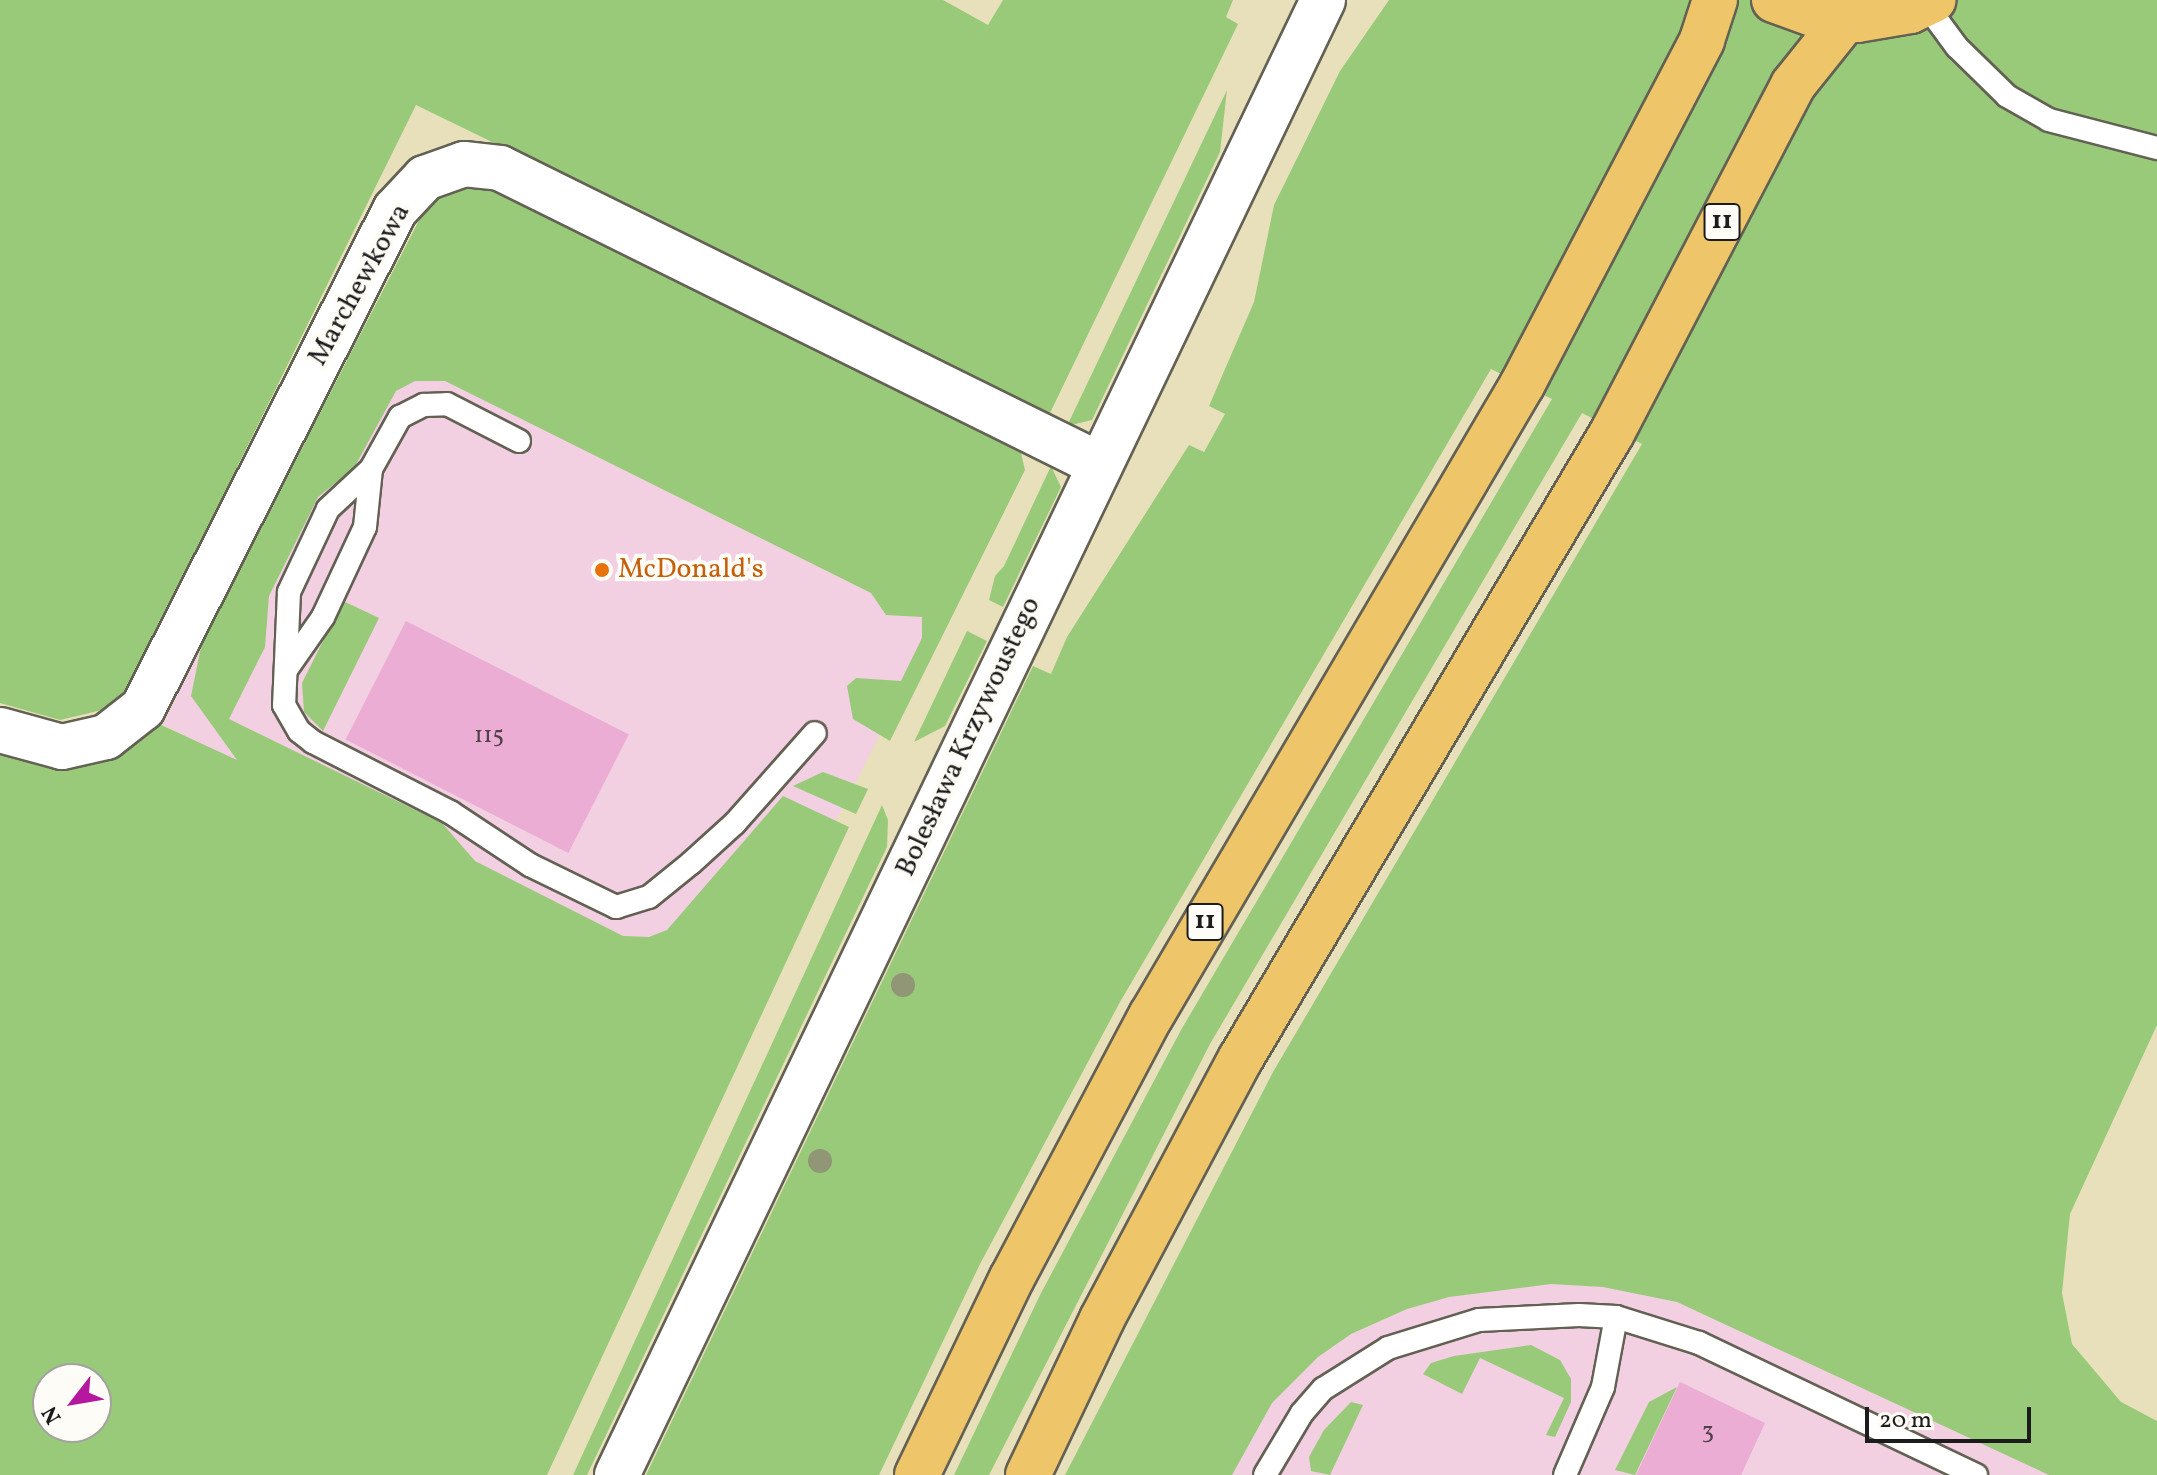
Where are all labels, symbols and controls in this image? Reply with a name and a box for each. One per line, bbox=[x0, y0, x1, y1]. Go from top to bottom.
street label: Marchewkowa bbox=[302, 198, 418, 372]
road number: 11 bbox=[1702, 200, 1742, 244]
place label: McDonald's bbox=[618, 553, 764, 587]
marker: McDonald's bbox=[593, 561, 611, 579]
street label: Bolesława Krzywoustego bbox=[889, 592, 1049, 882]
house number: 115 bbox=[474, 723, 504, 751]
road number: 11 bbox=[1185, 900, 1225, 944]
north arrow bbox=[32, 1363, 112, 1443]
scale bar bbox=[1869, 1391, 2035, 1441]
text: N bbox=[35, 1400, 70, 1429]
text: 20 m bbox=[1879, 1404, 1932, 1438]
house number: 3 bbox=[1702, 1419, 1714, 1447]

